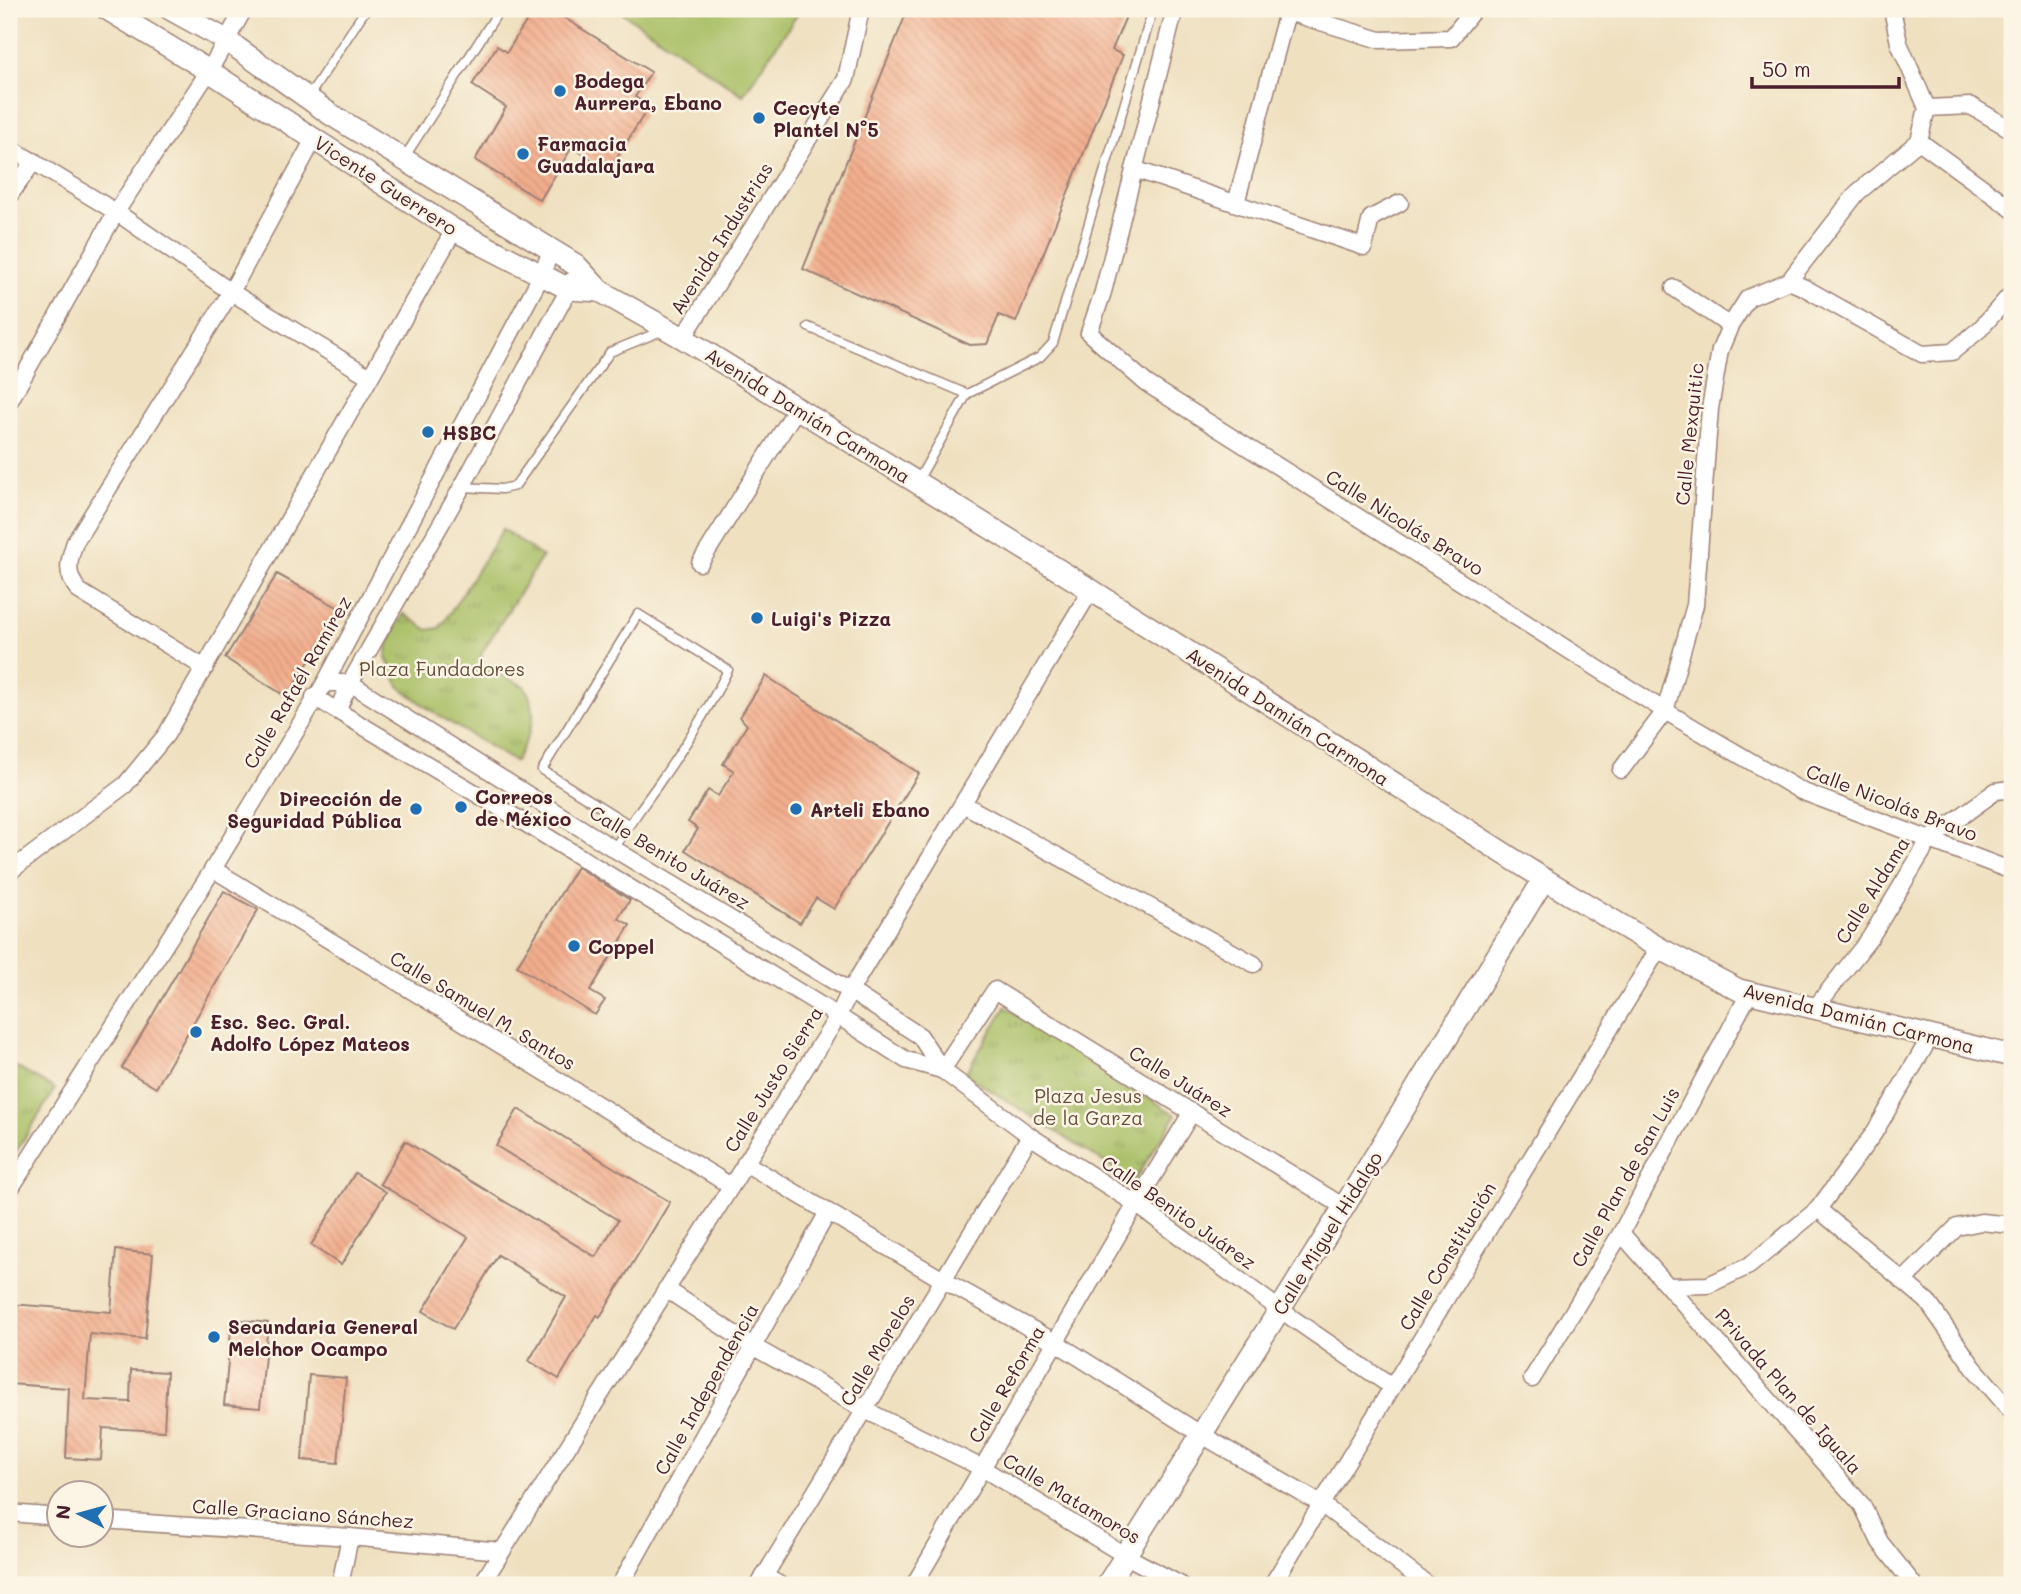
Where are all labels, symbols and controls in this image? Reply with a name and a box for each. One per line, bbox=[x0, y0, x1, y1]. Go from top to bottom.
scale bar bbox=[1752, 46, 1898, 90]
text: 50 m bbox=[1762, 55, 1811, 82]
place label: Bodega Aurrera, Ebano bbox=[574, 68, 722, 115]
marker: Bodega Aurrera, Ebano bbox=[552, 83, 568, 99]
place label: Cecyte Plantel N°5 bbox=[773, 95, 879, 142]
marker: Cecyte Plantel N°5 bbox=[751, 110, 767, 126]
street label: Vicente Guerrero bbox=[310, 129, 462, 241]
place label: Farmacia Guadalajara bbox=[537, 131, 655, 178]
marker: Farmacia Guadalajara bbox=[515, 146, 531, 162]
street label: Avenida Industrias bbox=[664, 157, 778, 319]
street label: Avenida Damián Carmona bbox=[701, 342, 915, 488]
street label: Calle Mexquitic bbox=[1669, 362, 1709, 506]
place label: HSBC bbox=[442, 420, 496, 445]
marker: HSBC bbox=[420, 424, 436, 440]
street label: Calle Nicolás Bravo bbox=[1321, 463, 1489, 581]
street label: Calle Rafaél Ramírez bbox=[237, 591, 357, 773]
place label: Luigi's Pizza bbox=[771, 606, 891, 631]
marker: Luigi's Pizza bbox=[749, 610, 765, 626]
street label: Avenida Damián Carmona bbox=[1182, 641, 1394, 791]
park label: Plaza Fundadores bbox=[359, 656, 525, 681]
street label: Calle Nicolás Bravo bbox=[1803, 758, 1981, 846]
place label: Correos de México bbox=[475, 784, 571, 831]
place label: Dirección de Seguridad Pública bbox=[227, 786, 402, 833]
place label: Arteli Ebano bbox=[810, 797, 930, 822]
marker: Correos de México bbox=[453, 799, 469, 815]
street label: Calle Benito Juárez bbox=[585, 799, 755, 915]
marker: Dirección de Seguridad Pública bbox=[408, 801, 424, 817]
marker: Arteli Ebano bbox=[788, 801, 804, 817]
street label: Calle Aldama bbox=[1829, 832, 1915, 948]
place label: Coppel bbox=[588, 934, 654, 959]
marker: Coppel bbox=[566, 938, 582, 954]
street label: Calle Samuel M. Santos bbox=[386, 945, 580, 1075]
street label: Avenida Damián Carmona bbox=[1741, 977, 1977, 1059]
street label: Calle Justo Sierra bbox=[718, 1001, 828, 1157]
place label: Esc. Sec. Gral. Adolfo López Mateos bbox=[210, 1009, 410, 1056]
marker: Esc. Sec. Gral. Adolfo López Mateos bbox=[188, 1024, 204, 1040]
street label: Calle Juárez bbox=[1125, 1039, 1237, 1123]
park label: Plaza Jesus de la Garza bbox=[1033, 1083, 1143, 1130]
street label: Calle Plan de San Luis bbox=[1565, 1083, 1685, 1271]
street label: Calle Miguel Hidalgo bbox=[1267, 1147, 1387, 1319]
street label: Calle Benito Juárez bbox=[1097, 1149, 1261, 1275]
street label: Calle Constitución bbox=[1393, 1177, 1501, 1335]
street label: Calle Morelos bbox=[834, 1290, 920, 1410]
street label: Calle Independencia bbox=[648, 1299, 764, 1479]
street label: Privada Plan de Iguala bbox=[1710, 1303, 1868, 1479]
place label: Secundaria General Melchor Ocampo bbox=[228, 1314, 418, 1361]
street label: Calle Reforma bbox=[962, 1321, 1050, 1447]
marker: Secundaria General Melchor Ocampo bbox=[206, 1329, 222, 1345]
street label: Calle Matamoros bbox=[999, 1447, 1145, 1549]
north arrow bbox=[46, 1478, 116, 1548]
street label: Calle Graciano Sánchez bbox=[191, 1493, 415, 1533]
text: N bbox=[49, 1504, 76, 1521]

